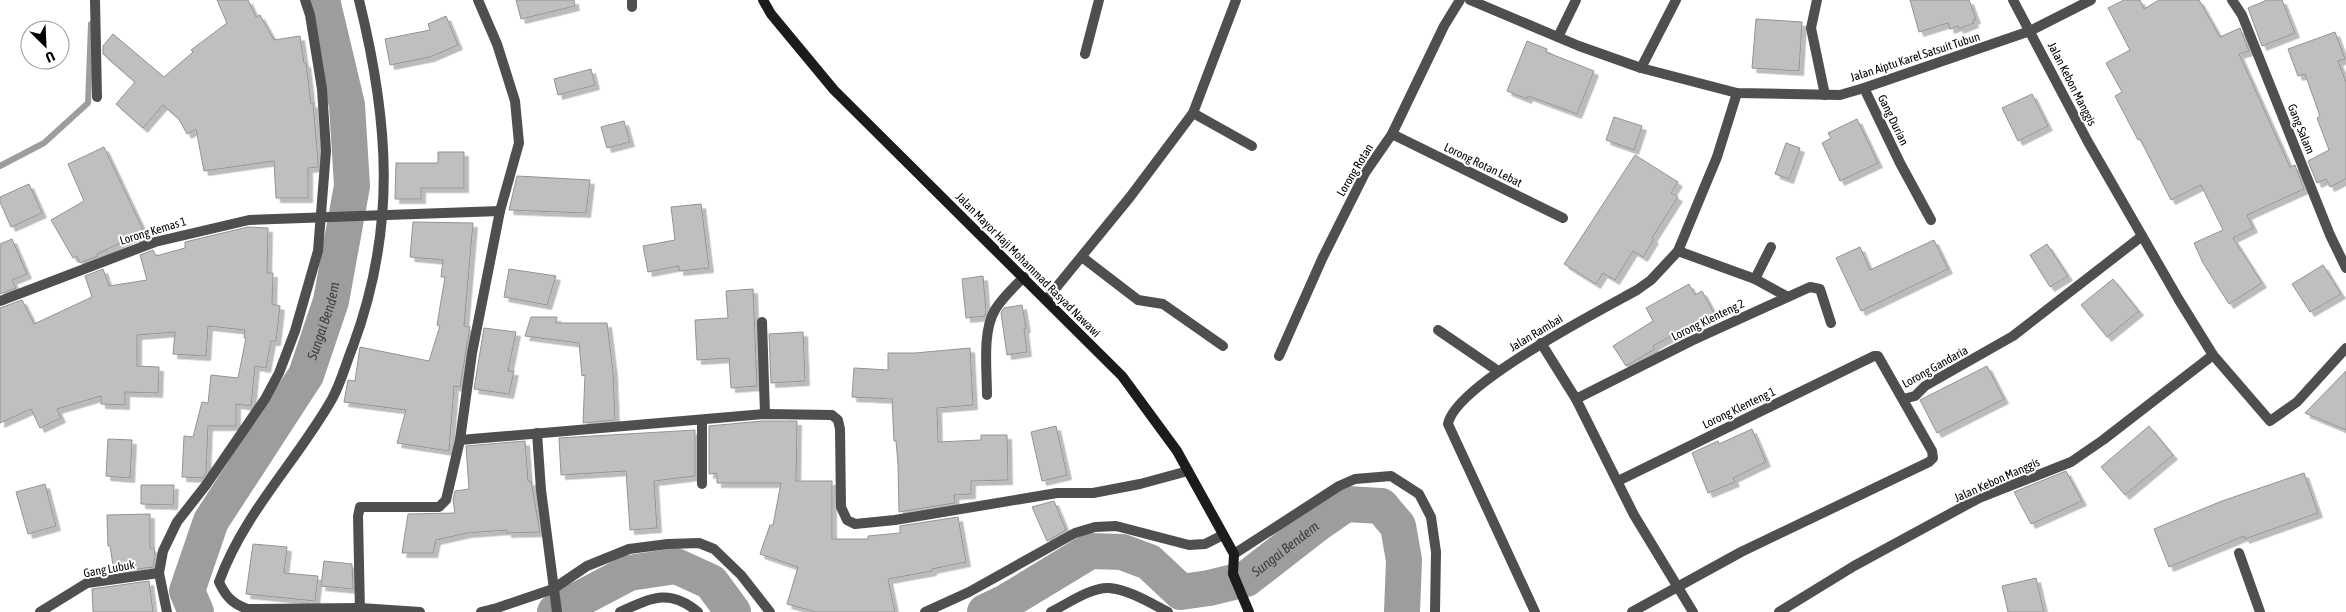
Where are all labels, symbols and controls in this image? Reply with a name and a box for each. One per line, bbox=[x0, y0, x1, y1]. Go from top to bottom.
north arrow bbox=[20, 20, 70, 70]
street label: Jalan Aiptu Karel Satsuit Tubun bbox=[1848, 29, 1982, 85]
street label: Jalan Kebon Manggis bbox=[2045, 40, 2099, 128]
text: U bbox=[43, 48, 57, 66]
street label: Gang Durian bbox=[1875, 92, 1911, 148]
street label: Gang Salam bbox=[2285, 102, 2317, 156]
street label: Lorong Rotan Lebat bbox=[1442, 140, 1525, 190]
street label: Lorong Rotan bbox=[1334, 141, 1376, 199]
street label: Jalan Mayor Haji Mohammad Rasyad Nawawi bbox=[953, 190, 1103, 340]
street label: Lorong Kemas 1 bbox=[118, 214, 188, 248]
water label: Sungai Bendem bbox=[303, 281, 342, 363]
street label: Lorong Klenteng 2 bbox=[1669, 296, 1747, 344]
street label: Jalan Rambai bbox=[1507, 312, 1565, 354]
street label: Lorong Gandaria bbox=[1900, 343, 1970, 391]
street label: Lorong Klenteng 1 bbox=[1700, 384, 1778, 432]
street label: Jalan Kebon Manggis bbox=[1952, 455, 2042, 505]
water label: Sungai Bendem bbox=[1248, 518, 1322, 580]
street label: Gang Lubuk bbox=[82, 557, 136, 580]

